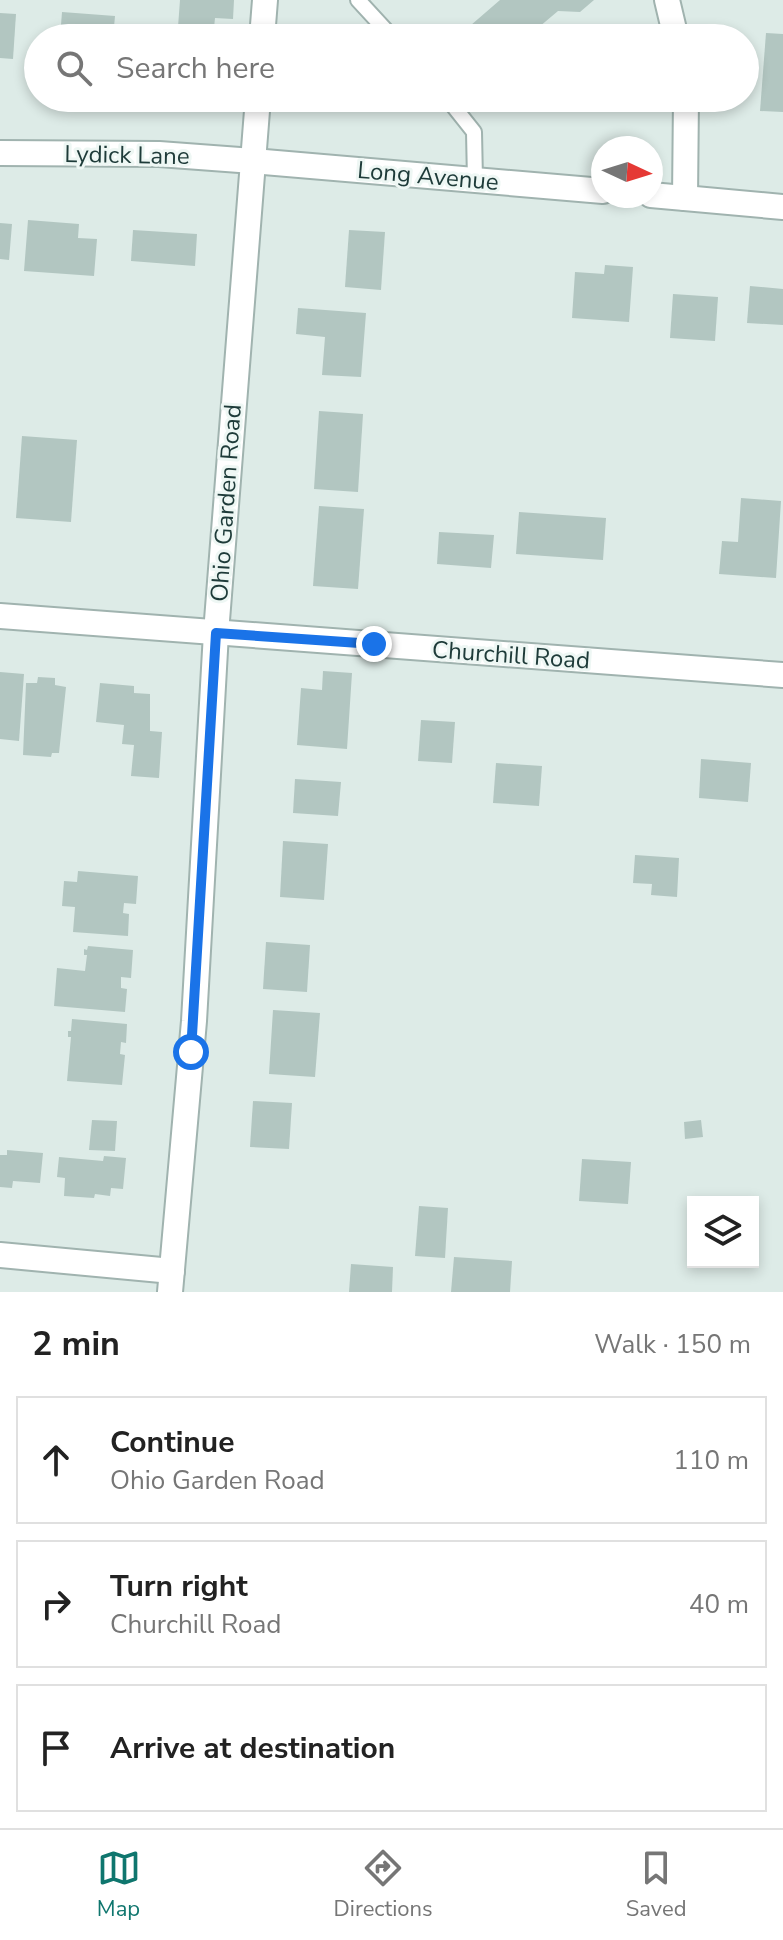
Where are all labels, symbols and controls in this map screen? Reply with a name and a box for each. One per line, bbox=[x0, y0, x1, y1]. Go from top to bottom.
search box bbox=[24, 24, 759, 112]
icon: search bbox=[52, 46, 96, 90]
text: Search here bbox=[116, 48, 275, 89]
north arrow bbox=[591, 136, 663, 208]
street label: Lydick Lane bbox=[64, 138, 190, 172]
street label: Long Avenue bbox=[356, 154, 500, 198]
street label: Ohio Garden Road bbox=[203, 403, 249, 603]
route end bbox=[356, 626, 392, 662]
street label: Churchill Road bbox=[431, 634, 591, 676]
route start bbox=[173, 1034, 209, 1070]
map controls bbox=[687, 1196, 759, 1268]
button: layers bbox=[687, 1196, 759, 1268]
text: 2 min bbox=[32, 1321, 120, 1367]
text: Walk · 150 m bbox=[594, 1327, 751, 1362]
text: Continue bbox=[110, 1422, 235, 1463]
icon: ahead bbox=[34, 1438, 78, 1482]
text: 110 m bbox=[673, 1443, 749, 1478]
text: Ohio Garden Road bbox=[110, 1463, 325, 1498]
text: Turn right bbox=[110, 1566, 248, 1607]
icon: right bbox=[34, 1582, 78, 1626]
text: 40 m bbox=[689, 1587, 749, 1622]
text: Churchill Road bbox=[110, 1607, 281, 1642]
icon: arrive bbox=[34, 1726, 78, 1770]
text: Arrive at destination bbox=[110, 1728, 395, 1769]
tab: Map bbox=[97, 1846, 141, 1924]
tab: Directions bbox=[334, 1846, 433, 1924]
tab: Saved bbox=[626, 1846, 686, 1924]

